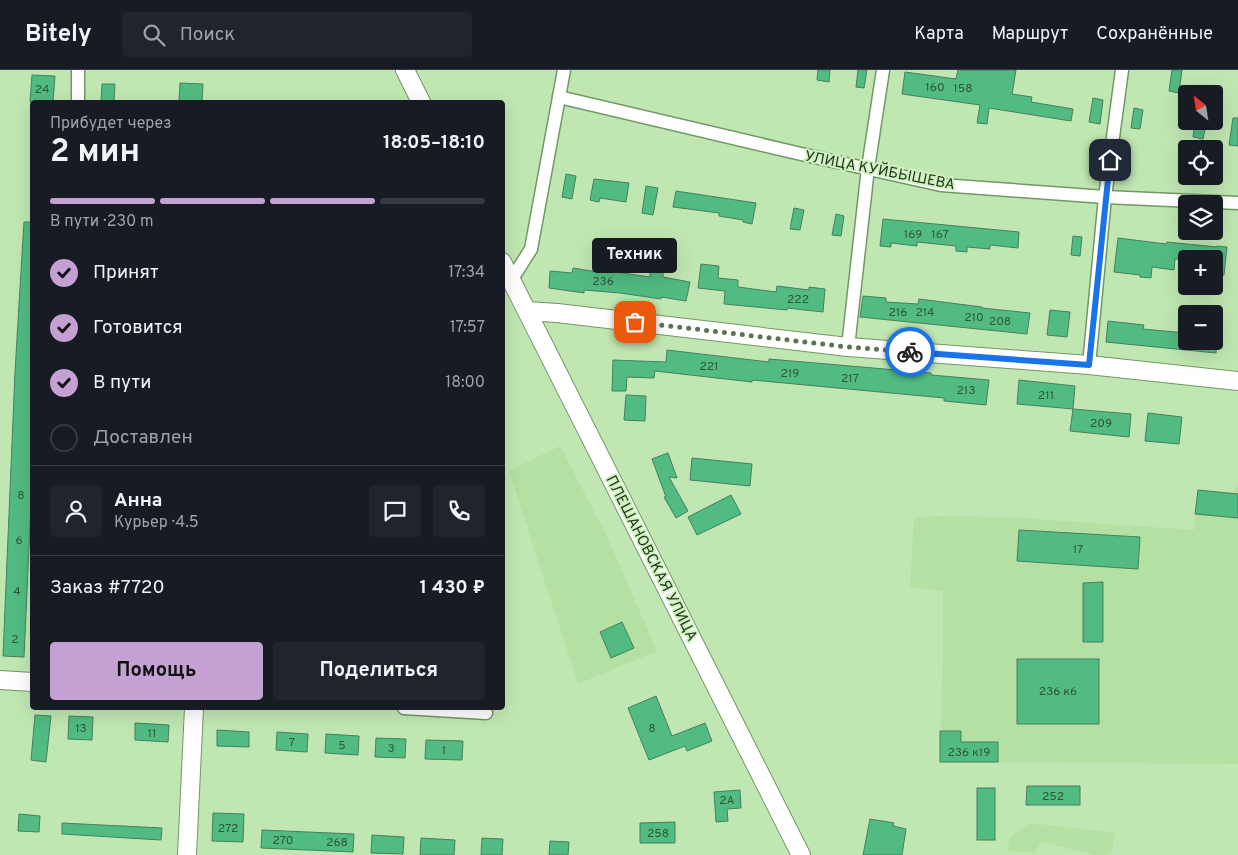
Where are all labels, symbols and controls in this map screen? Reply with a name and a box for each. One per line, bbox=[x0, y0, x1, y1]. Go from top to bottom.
search box bbox=[122, 12, 472, 57]
text: Bitely bbox=[25, 20, 92, 50]
icon: search bbox=[140, 21, 168, 49]
text: Поиск bbox=[180, 23, 235, 47]
text: Карта bbox=[914, 23, 964, 46]
text: Маршрут bbox=[992, 23, 1068, 46]
text: Сохранённые bbox=[1096, 23, 1213, 46]
house number: 160 bbox=[925, 80, 945, 96]
house number: 158 bbox=[953, 81, 973, 97]
house number: 24 bbox=[35, 82, 49, 98]
north arrow bbox=[1178, 85, 1222, 130]
map controls bbox=[1178, 85, 1223, 350]
text: Прибудет через bbox=[50, 114, 172, 134]
text: 18:05–18:10 bbox=[383, 131, 485, 155]
text: 2 мин bbox=[50, 133, 140, 173]
pin bbox=[1089, 139, 1131, 181]
button: locate bbox=[1178, 140, 1223, 185]
street label: УЛИЦА КУЙБЫШЕВА bbox=[803, 146, 957, 195]
icon: home bbox=[1096, 146, 1124, 174]
button: layers bbox=[1178, 195, 1223, 240]
text: В пути · 230 m bbox=[50, 212, 154, 232]
house number: 169 bbox=[904, 227, 922, 243]
house number: 167 bbox=[931, 227, 949, 243]
callout: Техник bbox=[592, 237, 678, 272]
text: Техник bbox=[607, 245, 662, 265]
button: + bbox=[1178, 250, 1223, 295]
icon: check bbox=[50, 259, 78, 287]
text: Принят bbox=[93, 261, 159, 285]
text: 17:34 bbox=[448, 263, 485, 283]
house number: 236 bbox=[592, 274, 614, 290]
house number: 222 bbox=[787, 292, 809, 308]
pin bbox=[614, 301, 656, 343]
house number: 216 bbox=[889, 305, 907, 321]
house number: 214 bbox=[915, 305, 935, 321]
button: − bbox=[1178, 305, 1223, 350]
icon: bag bbox=[621, 308, 649, 336]
house number: 210 bbox=[964, 310, 984, 326]
icon: check bbox=[50, 314, 78, 342]
house number: 208 bbox=[989, 314, 1011, 330]
text: Готовится bbox=[93, 316, 183, 340]
text: 17:57 bbox=[450, 318, 485, 338]
courier bbox=[885, 327, 935, 377]
icon: bike bbox=[896, 338, 924, 366]
house number: 221 bbox=[699, 359, 719, 375]
house number: 219 bbox=[781, 366, 799, 382]
icon: check bbox=[50, 369, 78, 397]
text: В пути bbox=[93, 371, 151, 395]
house number: 217 bbox=[841, 371, 859, 387]
text: 18:00 bbox=[445, 373, 485, 393]
house number: 213 bbox=[956, 383, 976, 399]
house number: 211 bbox=[1038, 388, 1054, 404]
house number: 209 bbox=[1090, 416, 1112, 432]
text: Доставлен bbox=[93, 426, 193, 450]
street label: ПЛЕШАНОВСКАЯ УЛИЦА bbox=[601, 473, 701, 645]
button: person bbox=[50, 485, 102, 537]
button: chat bbox=[369, 485, 421, 537]
button: phone bbox=[433, 485, 485, 537]
house number: 8 bbox=[17, 488, 25, 504]
text: Анна bbox=[114, 489, 162, 513]
text: Курьер · 4.5 bbox=[114, 513, 199, 533]
house number: 6 bbox=[15, 533, 23, 549]
house number: 17 bbox=[1073, 542, 1083, 558]
text: Заказ #7720 bbox=[50, 576, 165, 600]
text: 1 430 ₽ bbox=[420, 576, 485, 600]
house number: 4 bbox=[13, 584, 21, 600]
house number: 2 bbox=[11, 632, 19, 648]
button: Помощь bbox=[50, 642, 263, 700]
button: Поделиться bbox=[273, 642, 485, 700]
house number: 236 к6 bbox=[1039, 684, 1077, 700]
house number: 13 bbox=[75, 721, 87, 737]
house number: 8 bbox=[648, 721, 656, 737]
house number: 11 bbox=[148, 726, 156, 742]
house number: 7 bbox=[289, 735, 295, 751]
house number: 5 bbox=[338, 738, 346, 754]
house number: 3 bbox=[387, 741, 395, 757]
house number: 1 bbox=[442, 743, 446, 759]
house number: 236 к19 bbox=[947, 745, 991, 761]
house number: 252 bbox=[1042, 789, 1064, 805]
house number: 2А bbox=[719, 793, 735, 809]
house number: 272 bbox=[218, 821, 238, 837]
house number: 258 bbox=[647, 826, 669, 842]
house number: 270 bbox=[273, 833, 293, 849]
house number: 268 bbox=[326, 835, 348, 851]

